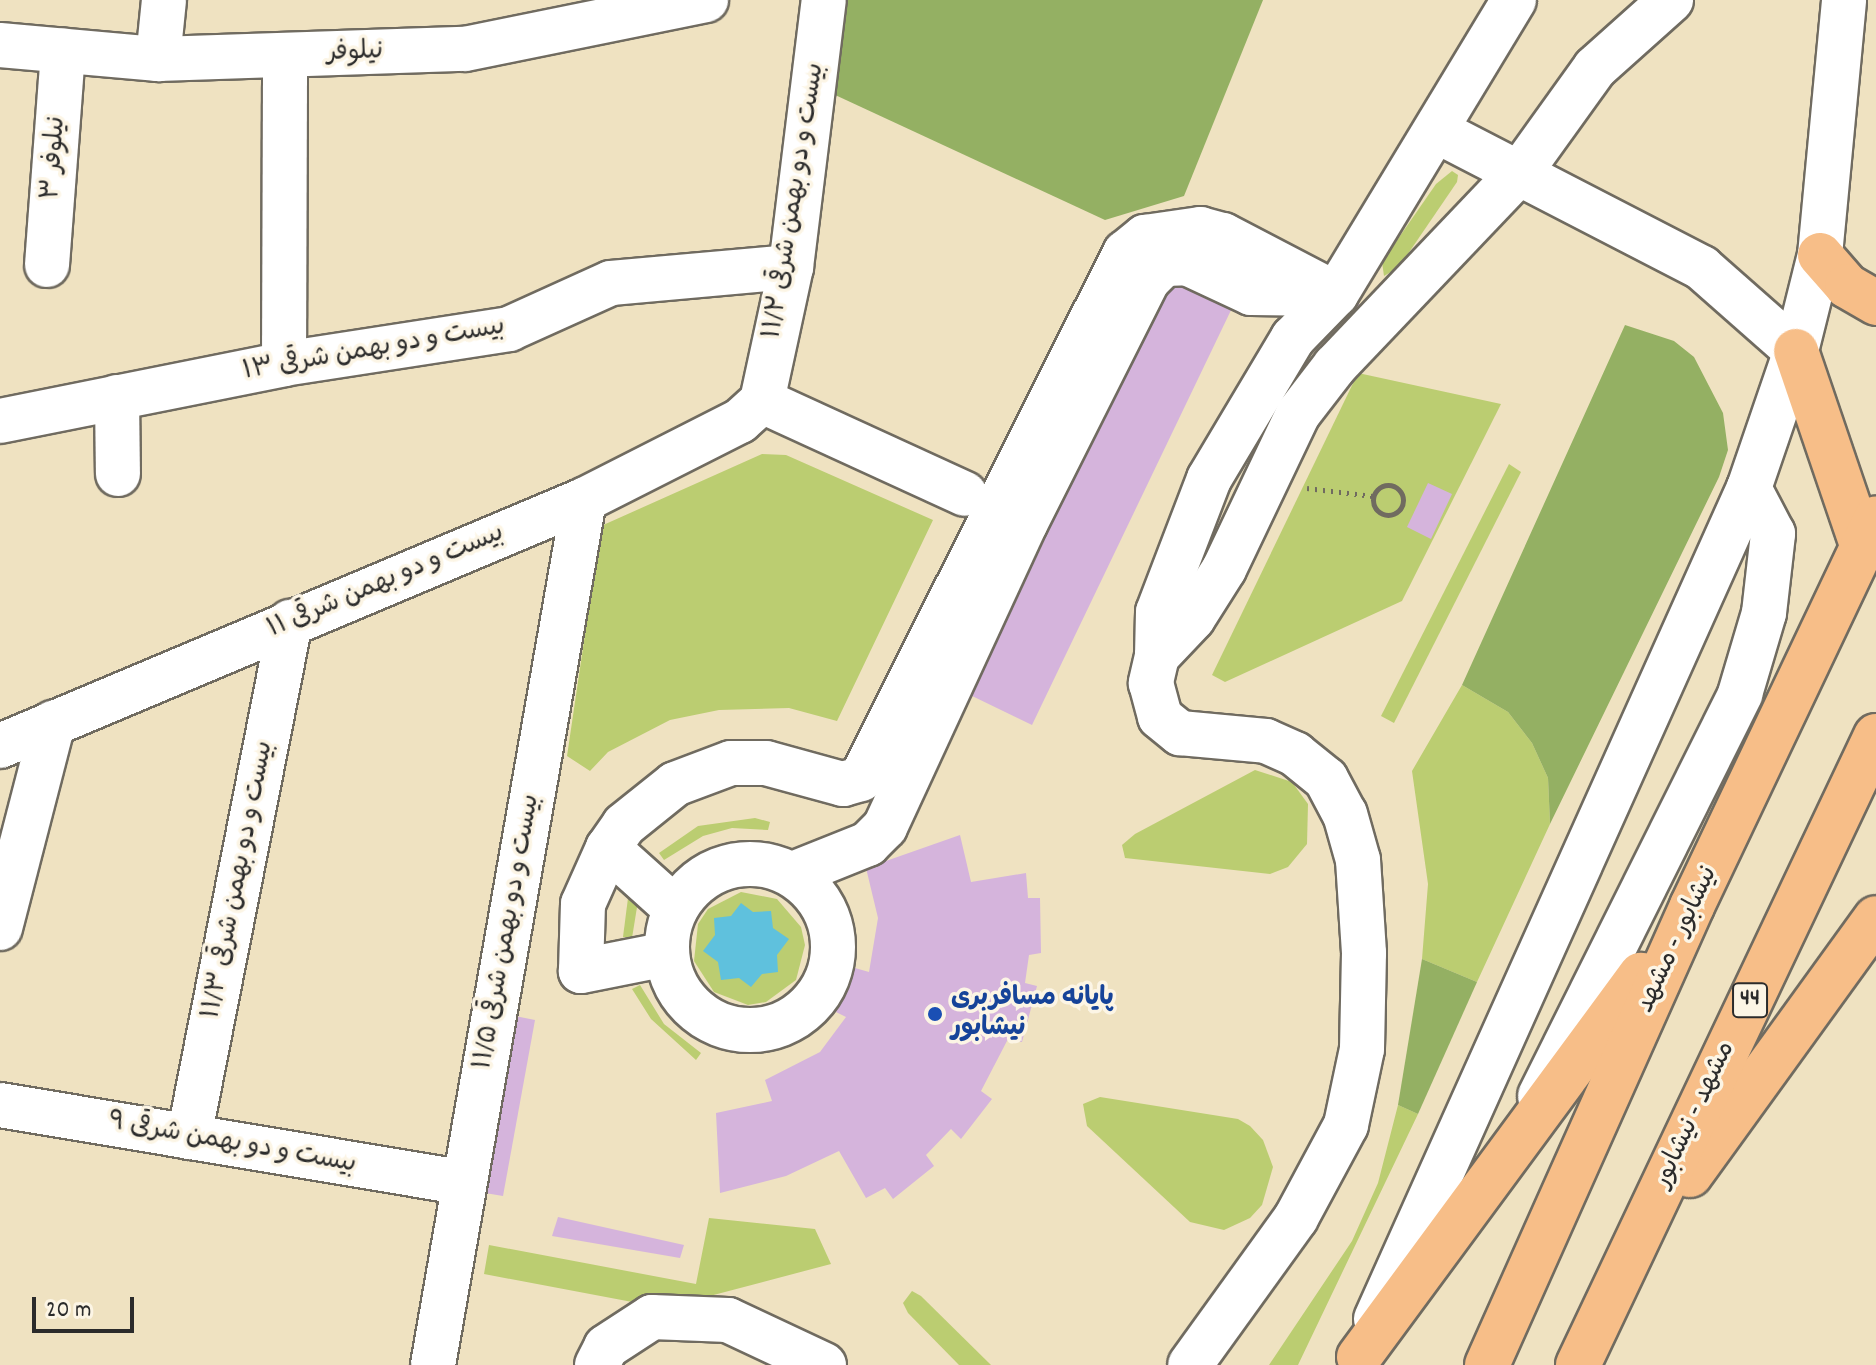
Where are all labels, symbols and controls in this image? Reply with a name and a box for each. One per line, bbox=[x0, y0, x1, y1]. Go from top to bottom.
street label: نیلوفر bbox=[326, 36, 384, 70]
street label: بیست و دو بهمن شرقی ۱۱/۲ bbox=[758, 61, 832, 341]
street label: نیلوفر ۳ bbox=[37, 115, 73, 201]
street label: بیست و دو بهمن شرقی ۱۳ bbox=[241, 312, 507, 388]
street label: بیست و دو بهمن شرقی ۱۱ bbox=[263, 518, 509, 646]
street label: بیست و دو بهمن شرقی ۱۱/۳ bbox=[197, 738, 281, 1022]
street label: بیست و دو بهمن شرقی ۱۱/۵ bbox=[468, 792, 548, 1072]
street label: نیشابور - مشهد bbox=[1630, 862, 1726, 1018]
road number: 44 bbox=[1732, 980, 1768, 1020]
place label: پایانه مسافربری نیشابور bbox=[951, 983, 1114, 1044]
marker: پایانه مسافربری نیشابور bbox=[926, 1005, 944, 1023]
street label: مشهد - نیشابور bbox=[1647, 1037, 1743, 1193]
street label: بیست و دو بهمن شرقی ۹ bbox=[106, 1107, 358, 1181]
scale bar bbox=[36, 1281, 138, 1331]
text: 20 m bbox=[46, 1294, 92, 1328]

